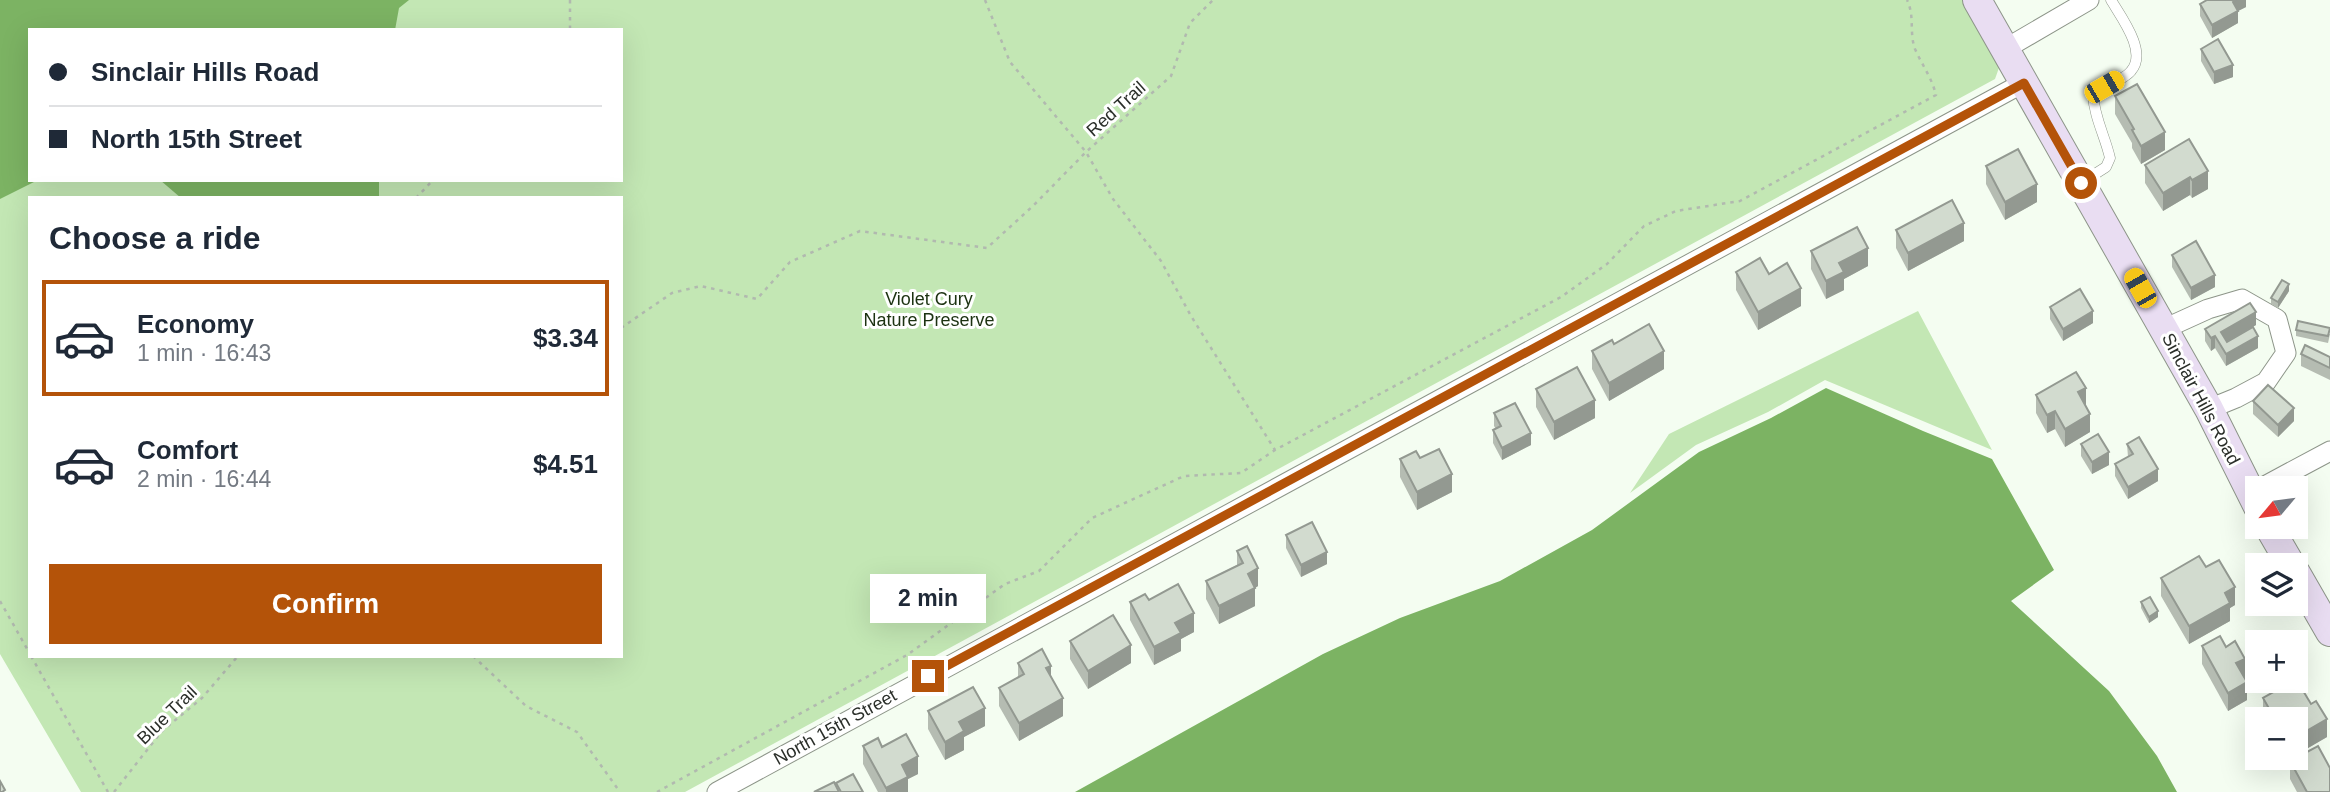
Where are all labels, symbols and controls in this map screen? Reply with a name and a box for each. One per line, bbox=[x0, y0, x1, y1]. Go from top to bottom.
text: Sinclair Hills Road bbox=[91, 57, 319, 87]
car bbox=[2081, 67, 2128, 107]
street label: Red Trail bbox=[1083, 77, 1149, 141]
text: North 15th Street bbox=[91, 124, 302, 154]
route start bbox=[2065, 167, 2097, 199]
text: Choose a ride bbox=[49, 220, 261, 256]
car bbox=[2121, 265, 2160, 311]
park label: Violet Cury Nature Preserve bbox=[863, 289, 995, 330]
icon: car bbox=[53, 307, 116, 370]
text: Economy bbox=[137, 309, 254, 339]
text: $3.34 bbox=[533, 323, 598, 353]
street label: Sinclair Hills Road bbox=[2158, 330, 2244, 468]
text: 1 min · 16:43 bbox=[137, 340, 271, 366]
icon: car bbox=[53, 433, 116, 496]
text: Comfort bbox=[137, 435, 238, 465]
text: $4.51 bbox=[533, 449, 598, 479]
text: 2 min · 16:44 bbox=[137, 466, 271, 492]
north arrow bbox=[2245, 476, 2308, 539]
map controls bbox=[2245, 476, 2308, 770]
button: layers bbox=[2245, 553, 2308, 616]
button: Confirm bbox=[49, 564, 602, 644]
callout: 2 min bbox=[870, 574, 986, 624]
text: 2 min bbox=[898, 585, 958, 611]
button: + bbox=[2245, 630, 2308, 693]
route end bbox=[912, 660, 944, 692]
street label: Blue Trail bbox=[133, 682, 201, 748]
street label: North 15th Street bbox=[770, 685, 900, 769]
button: − bbox=[2245, 707, 2308, 770]

